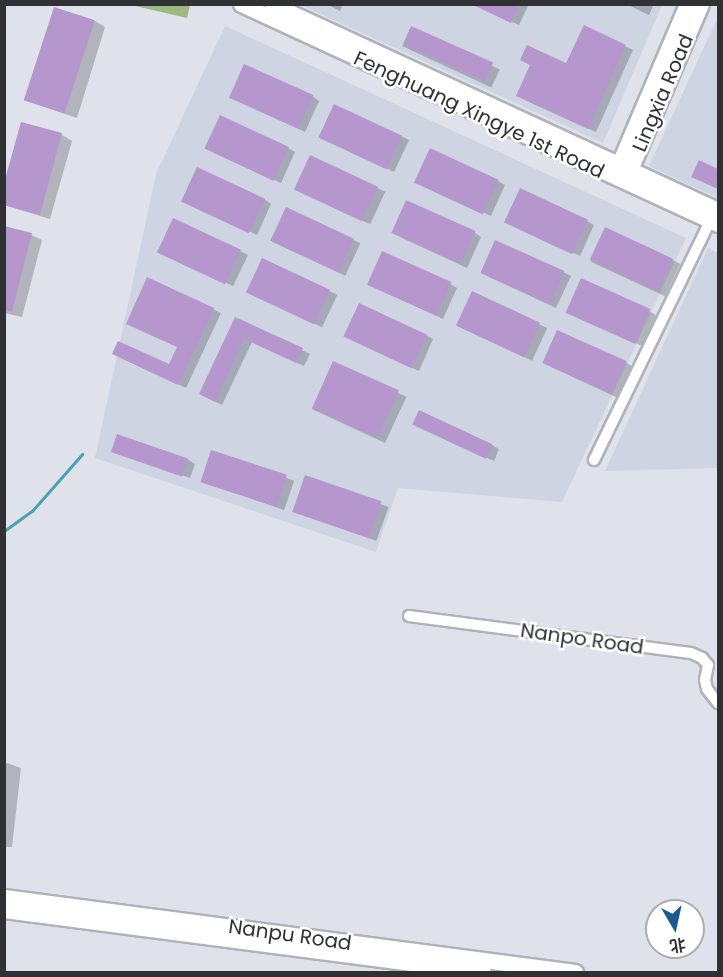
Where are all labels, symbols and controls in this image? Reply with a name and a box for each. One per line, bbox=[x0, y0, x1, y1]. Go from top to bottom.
street label: Lingxia Road bbox=[627, 31, 699, 155]
street label: Fenghuang Xingye 1st Road bbox=[350, 46, 608, 184]
street label: Nanpo Road bbox=[519, 618, 645, 660]
north arrow bbox=[645, 899, 705, 959]
street label: Nanpu Road bbox=[227, 914, 353, 956]
text: 北 bbox=[668, 933, 687, 958]

